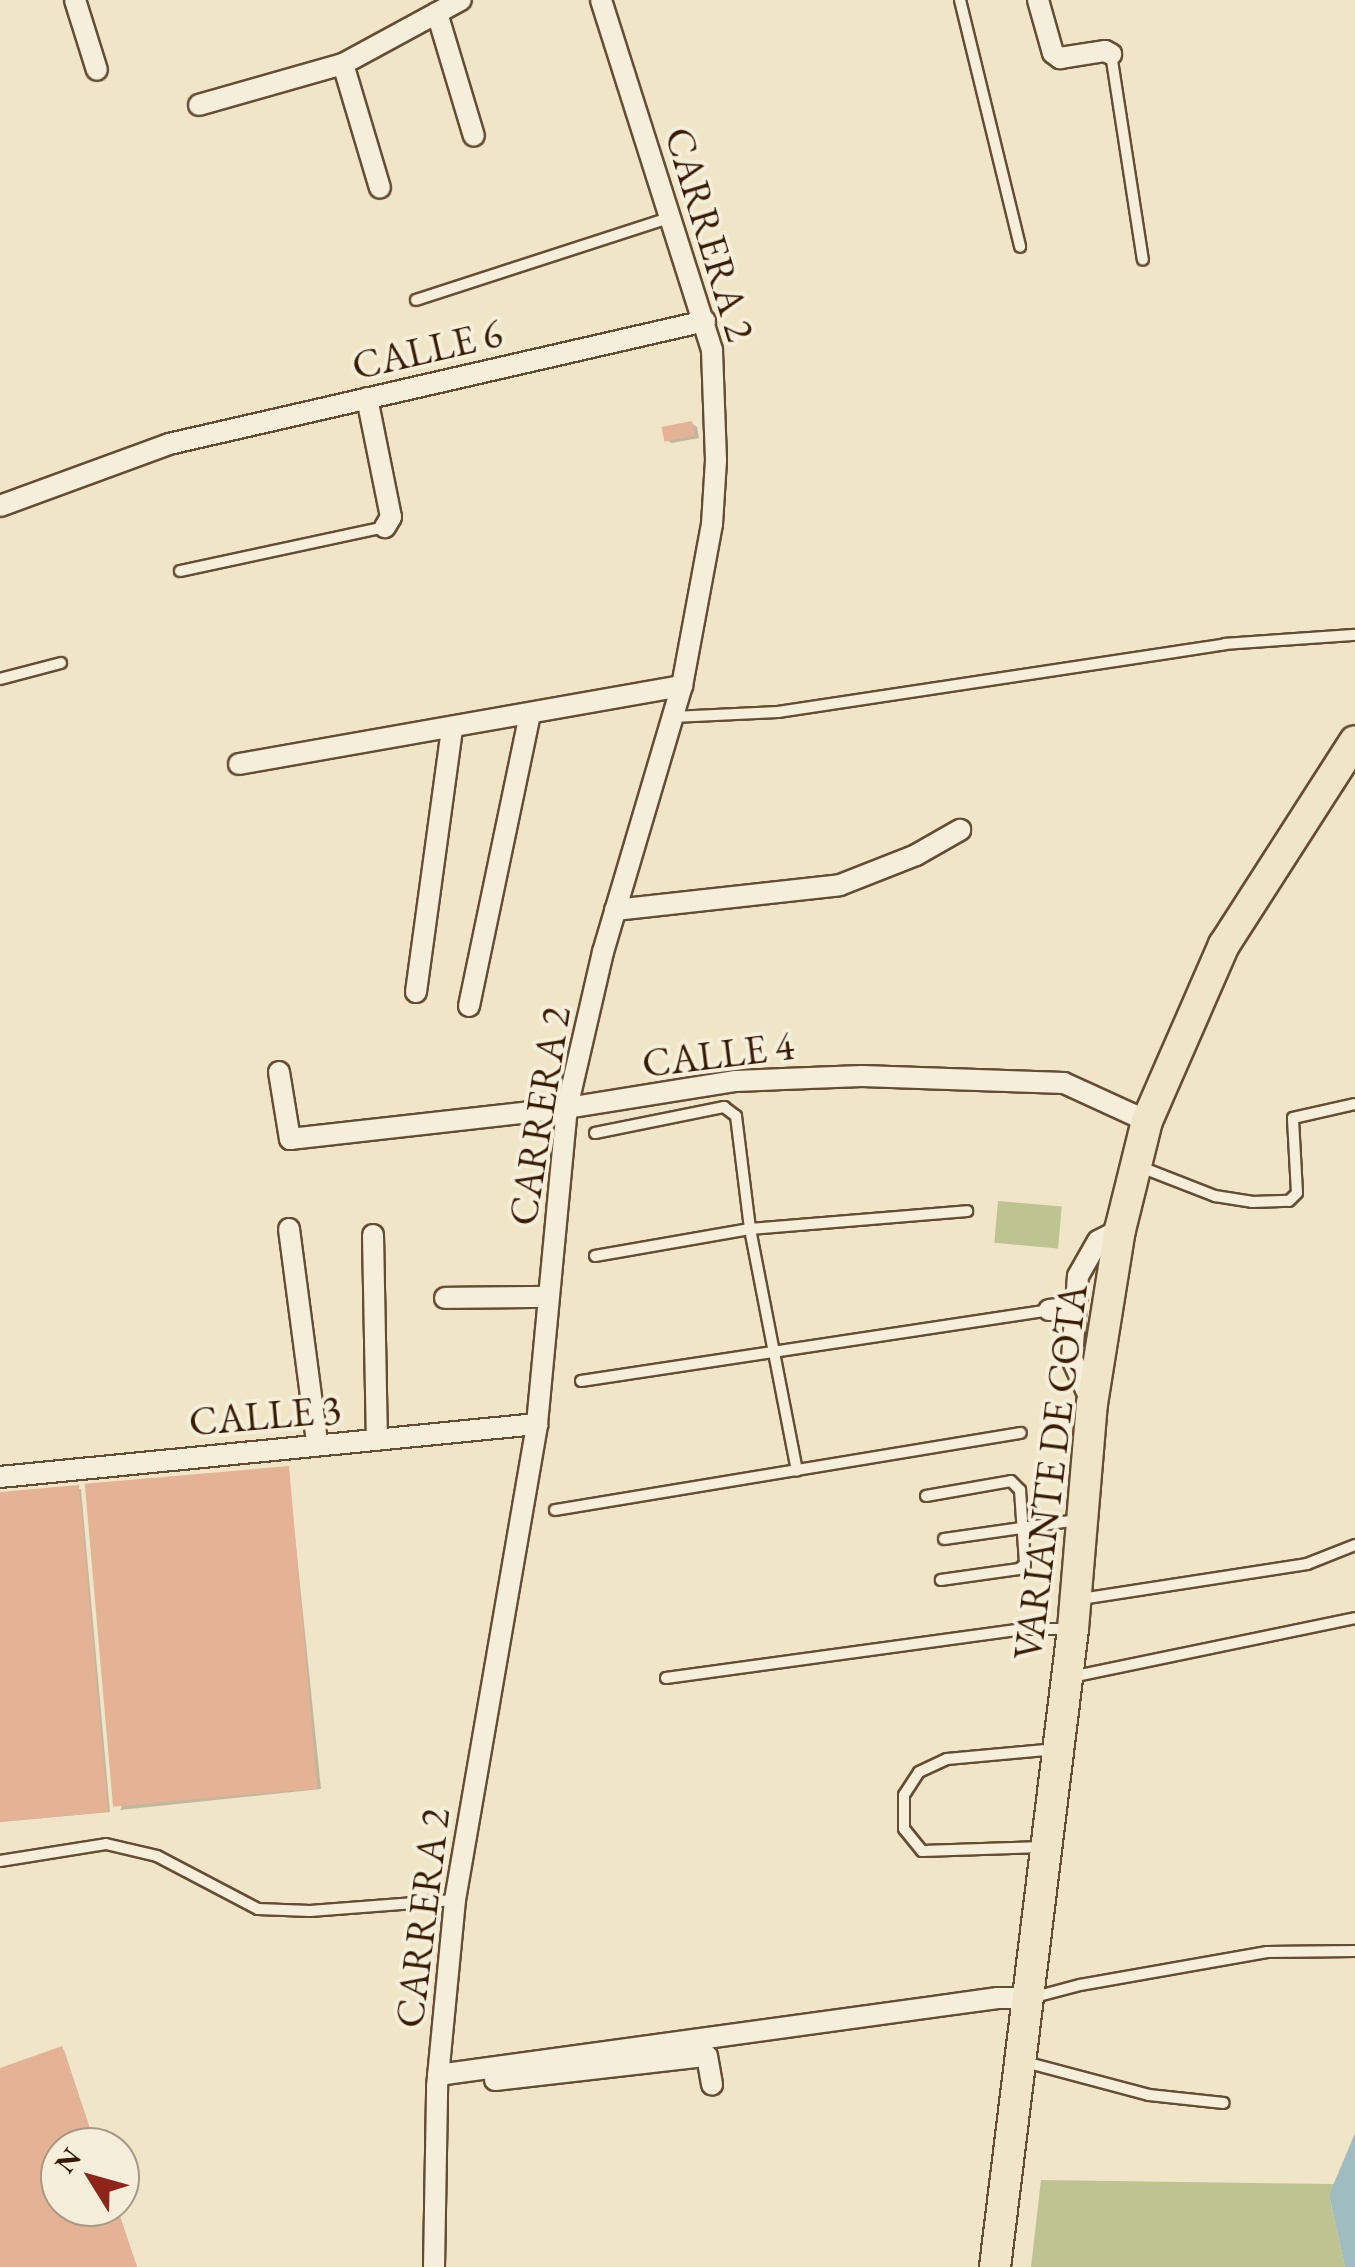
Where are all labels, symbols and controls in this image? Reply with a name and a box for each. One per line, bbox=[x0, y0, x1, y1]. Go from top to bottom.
street label: CARRERA 2 bbox=[655, 121, 765, 347]
street label: CALLE 6 bbox=[347, 308, 507, 390]
street label: CARRERA 2 bbox=[498, 1003, 580, 1229]
street label: CALLE 4 bbox=[639, 1021, 797, 1087]
street label: VARIANTE DE COTA bbox=[1003, 1281, 1097, 1663]
street label: CALLE 3 bbox=[187, 1384, 343, 1446]
street label: CARRERA 2 bbox=[385, 1806, 459, 2030]
north arrow bbox=[40, 2127, 140, 2227]
text: N bbox=[46, 2140, 89, 2180]

